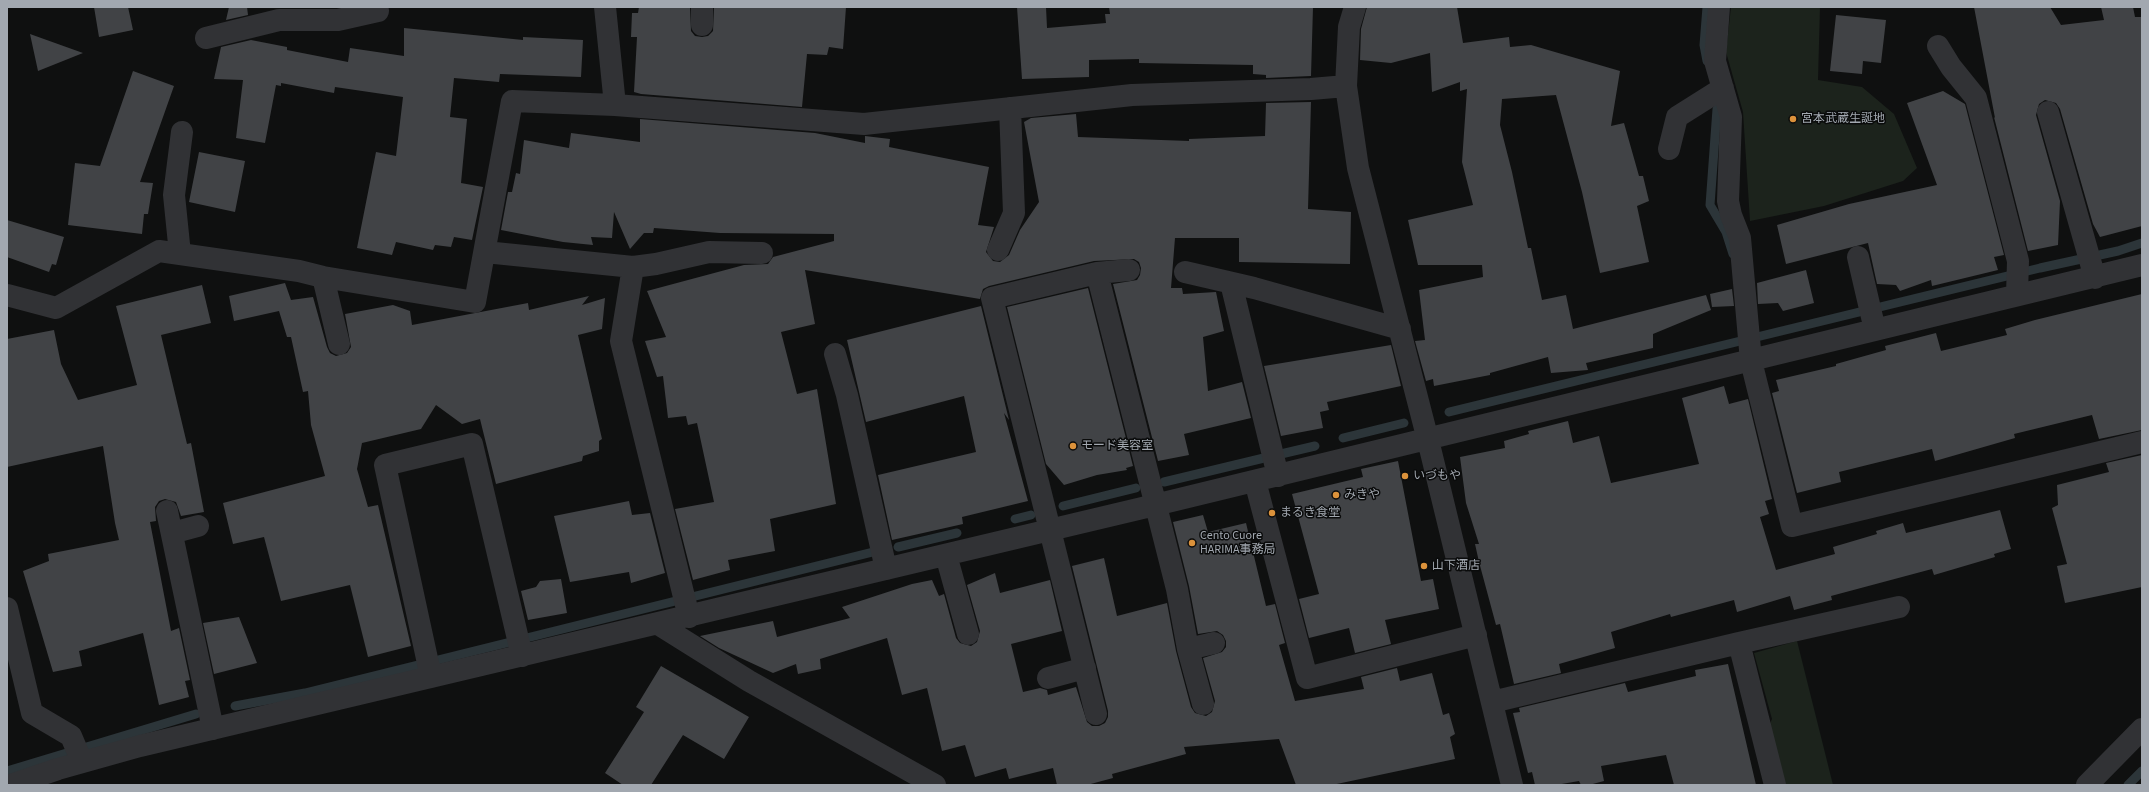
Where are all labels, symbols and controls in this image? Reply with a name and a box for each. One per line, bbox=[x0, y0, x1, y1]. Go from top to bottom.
place label: 宮本武蔵生誕地 bbox=[1801, 112, 1885, 126]
marker: 宮本武蔵生誕地 bbox=[1788, 114, 1798, 124]
place label: モード美容室 bbox=[1081, 439, 1153, 453]
marker: モード美容室 bbox=[1068, 441, 1078, 451]
place label: いづもや bbox=[1413, 469, 1461, 483]
marker: いづもや bbox=[1400, 471, 1410, 481]
place label: みきや bbox=[1344, 488, 1380, 502]
marker: みきや bbox=[1331, 490, 1341, 500]
place label: まるき食堂 bbox=[1280, 506, 1340, 520]
marker: まるき食堂 bbox=[1267, 508, 1277, 518]
place label: Cento Cuore HARIMA事務局 bbox=[1200, 529, 1276, 557]
marker: Cento Cuore HARIMA事務局 bbox=[1187, 538, 1197, 548]
place label: 山下酒店 bbox=[1432, 559, 1480, 573]
marker: 山下酒店 bbox=[1419, 561, 1429, 571]

